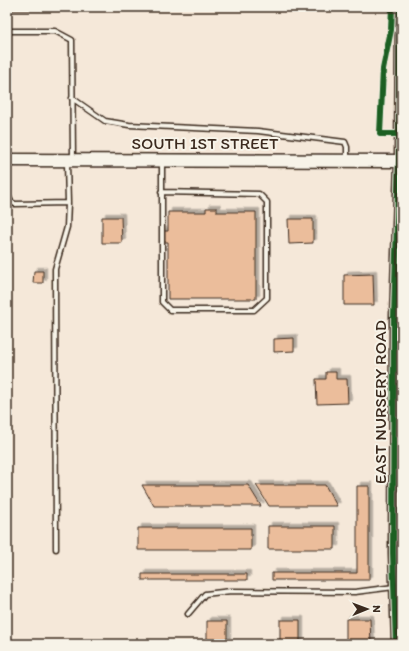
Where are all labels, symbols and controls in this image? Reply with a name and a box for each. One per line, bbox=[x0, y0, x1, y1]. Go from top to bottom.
street label: SOUTH 1ST STREET bbox=[131, 133, 279, 153]
street label: EAST NURSERY ROAD bbox=[370, 320, 390, 484]
north arrow bbox=[347, 589, 387, 629]
text: N bbox=[370, 605, 383, 613]

